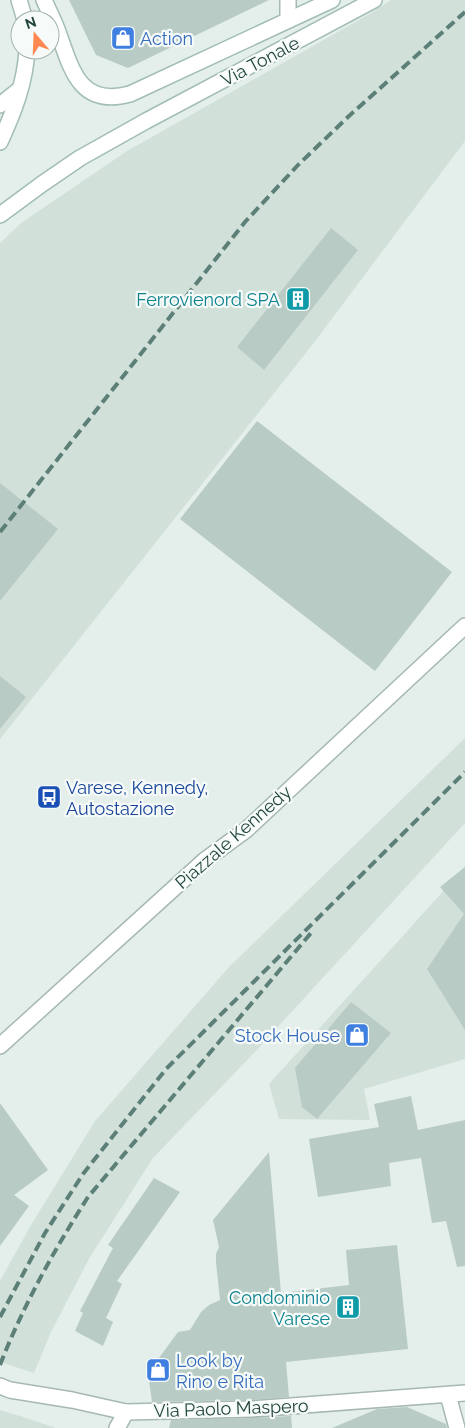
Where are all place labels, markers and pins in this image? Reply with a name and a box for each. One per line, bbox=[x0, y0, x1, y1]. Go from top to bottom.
shop icon: Action bbox=[110, 25, 136, 51]
place label: Action bbox=[140, 28, 193, 49]
building icon: Ferrovienord SPA bbox=[285, 286, 311, 312]
place label: Ferrovienord SPA bbox=[136, 289, 280, 310]
place label: Varese, Kennedy, Autostazione bbox=[66, 777, 208, 819]
bus stop icon: Varese, Kennedy, Autostazione bbox=[36, 784, 62, 810]
shop icon: Stock House bbox=[344, 1022, 370, 1048]
place label: Stock House bbox=[235, 1025, 340, 1046]
place label: Condominio Varese bbox=[229, 1287, 330, 1329]
building icon: Condominio Varese bbox=[335, 1294, 361, 1320]
place label: Look by Rino e Rita bbox=[176, 1350, 264, 1392]
shop icon: Look by Rino e Rita bbox=[145, 1357, 171, 1383]

